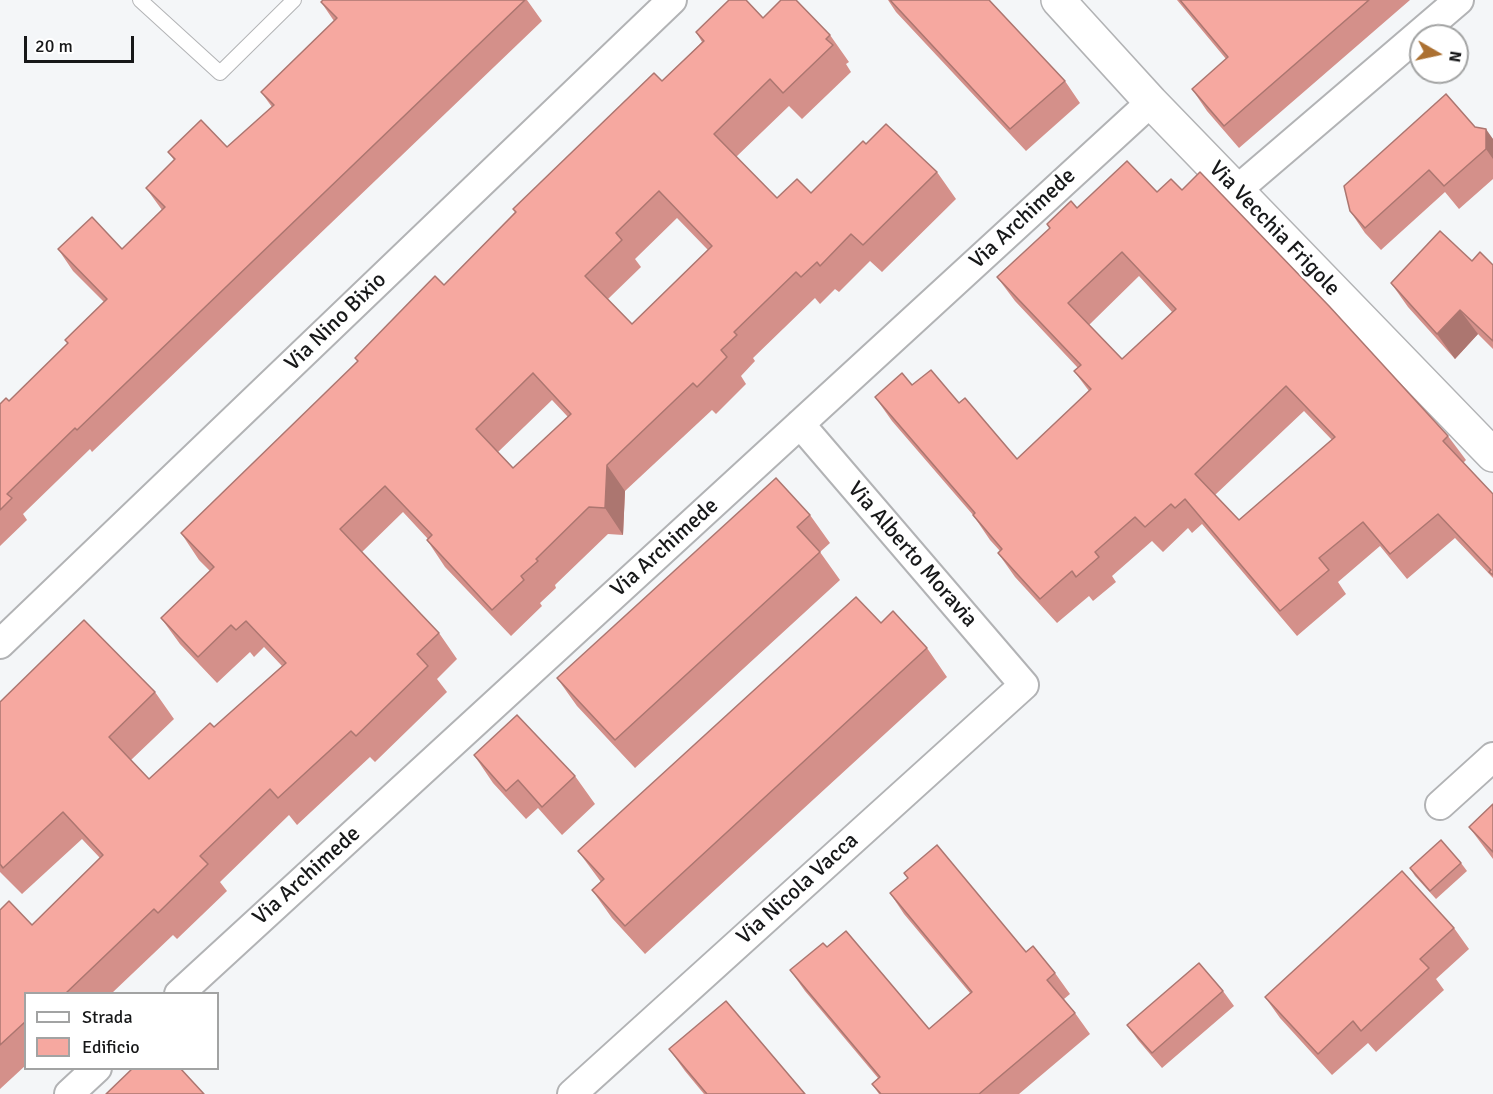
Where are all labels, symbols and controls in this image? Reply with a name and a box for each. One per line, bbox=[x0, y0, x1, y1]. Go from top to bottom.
scale bar bbox=[27, 24, 136, 62]
north arrow bbox=[1409, 24, 1469, 84]
text: 20 m bbox=[35, 35, 73, 57]
text: N bbox=[1444, 49, 1466, 64]
street label: Via Vecchia Frigole bbox=[1203, 156, 1345, 302]
street label: Via Archimede bbox=[965, 163, 1081, 275]
street label: Via Nino Bixio bbox=[280, 267, 392, 377]
street label: Via Alberto Moravia bbox=[842, 477, 982, 633]
street label: Via Archimede bbox=[606, 493, 724, 603]
street label: Via Archimede bbox=[248, 821, 366, 931]
street label: Via Nicola Vacca bbox=[732, 828, 864, 950]
legend bbox=[24, 992, 219, 1070]
text: Strada bbox=[82, 1006, 133, 1028]
text: Edificio bbox=[82, 1036, 140, 1058]

